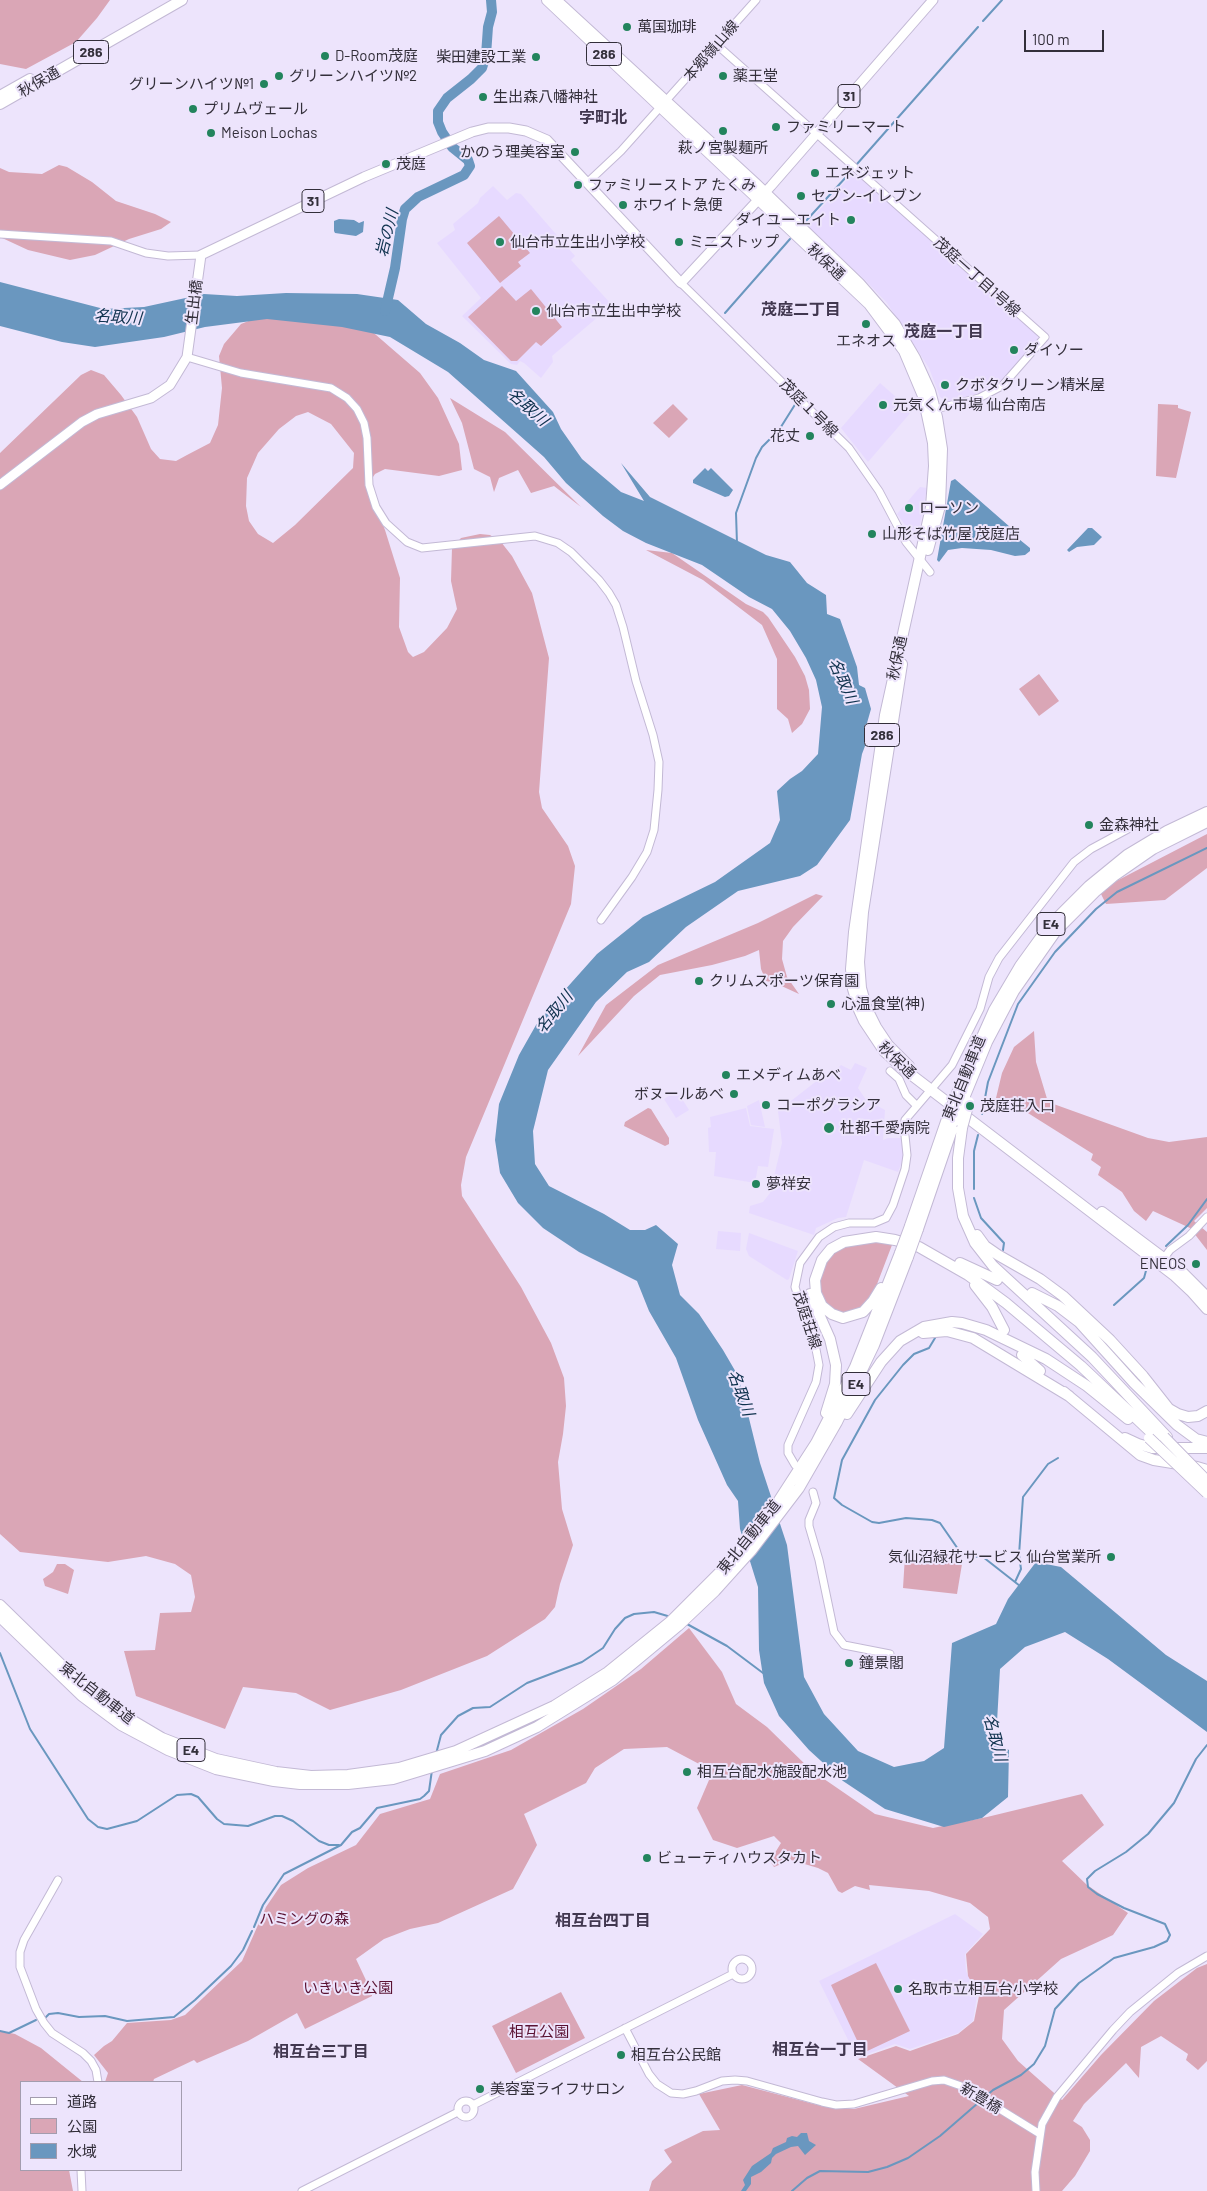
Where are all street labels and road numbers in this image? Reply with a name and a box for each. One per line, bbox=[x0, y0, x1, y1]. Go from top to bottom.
street label: 本郷嶺山線 bbox=[680, 17, 742, 85]
road number: 286 bbox=[74, 41, 108, 64]
road number: 286 bbox=[586, 42, 622, 66]
street label: 秋保通 bbox=[15, 63, 63, 101]
road number: 31 bbox=[838, 84, 860, 108]
road number: 31 bbox=[302, 190, 324, 212]
street label: 茂庭一丁目1号線 bbox=[930, 233, 1024, 321]
street label: 秋保通 bbox=[803, 240, 849, 284]
street label: 生出橋 bbox=[182, 279, 206, 325]
street label: 茂庭１号線 bbox=[776, 375, 842, 441]
street label: 秋保通 bbox=[884, 634, 910, 682]
road number: 286 bbox=[864, 724, 900, 746]
road number: E4 bbox=[1037, 912, 1065, 936]
street label: 東北自動車道 bbox=[939, 1033, 989, 1123]
street label: 秋保通 bbox=[875, 1038, 919, 1082]
street label: 茂庭荘線 bbox=[789, 1289, 825, 1351]
road number: E4 bbox=[842, 1372, 870, 1396]
street label: 東北自動車道 bbox=[714, 1496, 784, 1578]
street label: 東北自動車道 bbox=[56, 1658, 138, 1728]
road number: E4 bbox=[177, 1738, 205, 1762]
street label: 新豊橋 bbox=[957, 2079, 1005, 2117]

